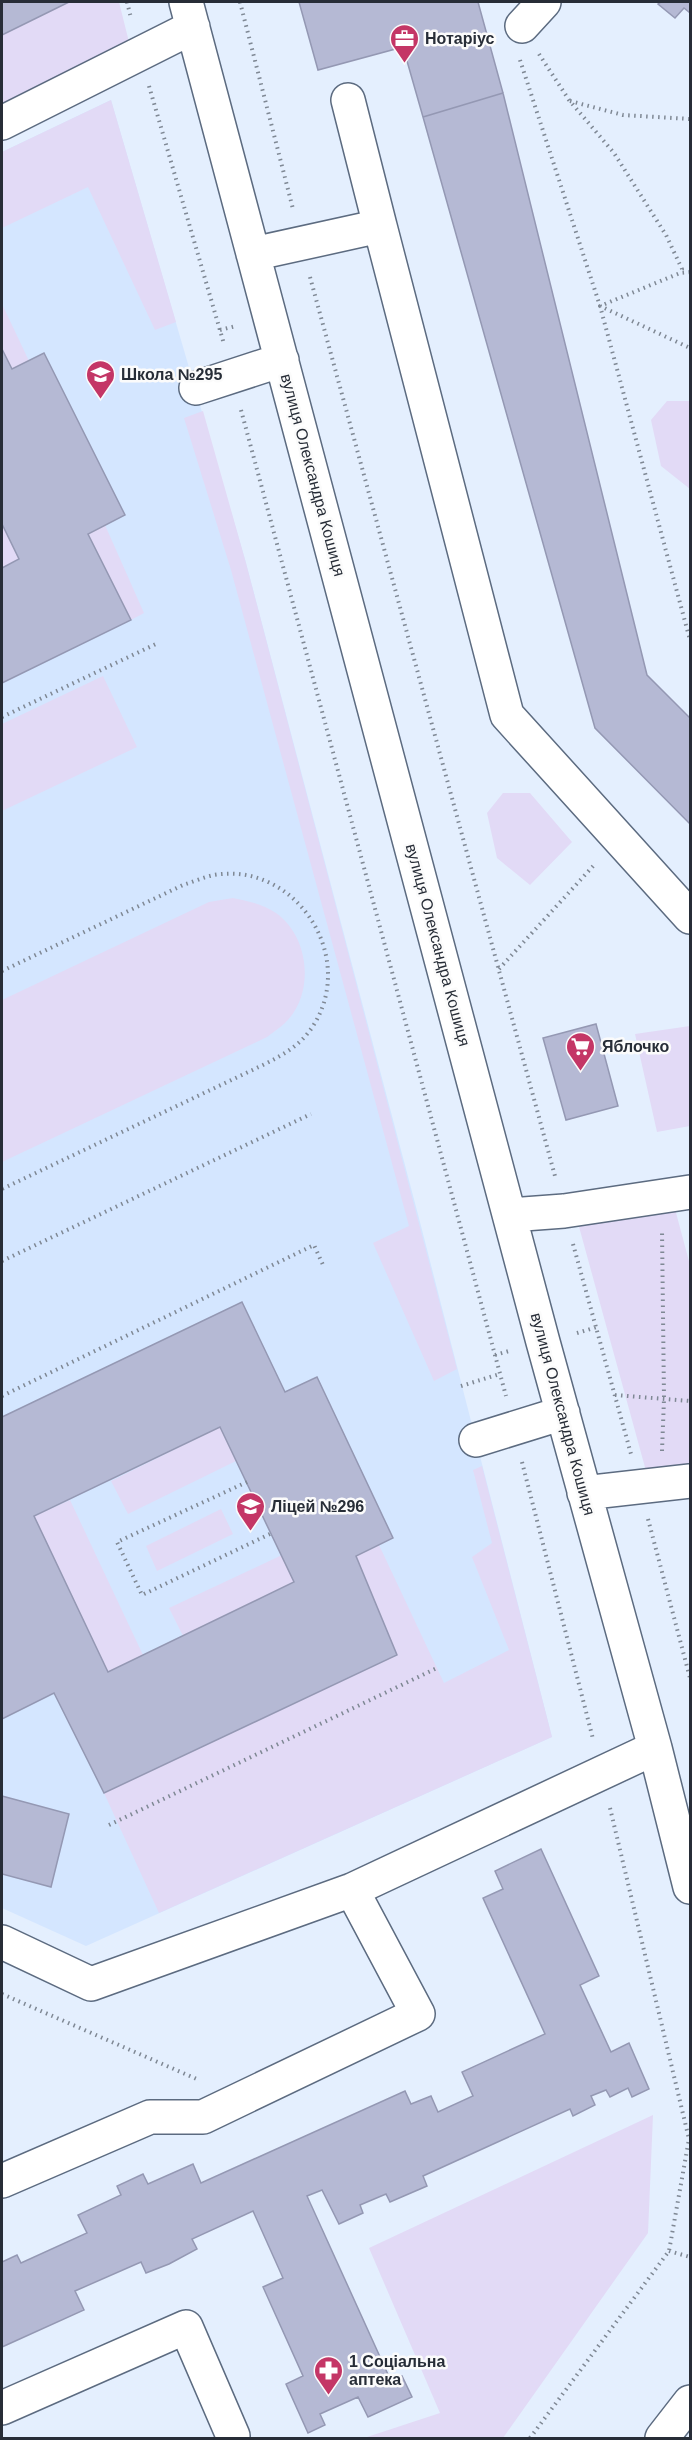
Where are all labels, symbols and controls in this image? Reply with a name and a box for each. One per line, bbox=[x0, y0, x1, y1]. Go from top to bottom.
office icon: Нотаріус bbox=[388, 22, 420, 64]
place label: Нотаріус bbox=[425, 30, 494, 47]
school or university icon: Школа №295 bbox=[84, 358, 116, 400]
place label: Школа №295 bbox=[121, 366, 222, 383]
street label: вулиця Олександра Кошиця bbox=[278, 372, 348, 578]
street label: вулиця Олександра Кошиця bbox=[403, 842, 473, 1048]
supermarket icon: Яблочко bbox=[565, 1030, 597, 1072]
place label: Яблочко bbox=[602, 1038, 669, 1055]
street label: вулиця Олександра Кошиця bbox=[528, 1311, 598, 1517]
school or university icon: Ліцей №296 bbox=[234, 1490, 266, 1532]
place label: Ліцей №296 bbox=[271, 1498, 364, 1515]
place label: 1 Соціальна аптека bbox=[349, 2353, 446, 2388]
pharmacy icon: 1 Соціальна аптека bbox=[312, 2354, 344, 2396]

